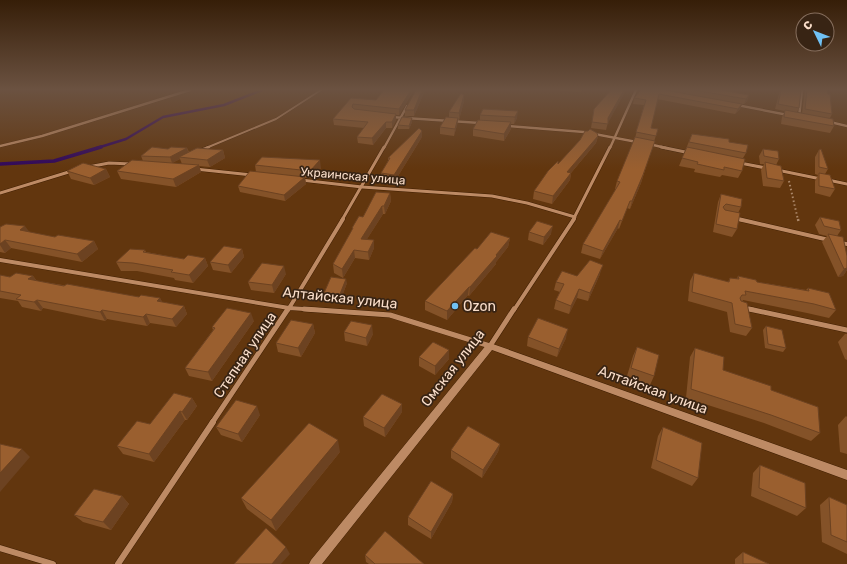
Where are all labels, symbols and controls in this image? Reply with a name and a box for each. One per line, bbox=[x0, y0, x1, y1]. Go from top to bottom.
north arrow bbox=[795, 12, 835, 52]
text: С bbox=[801, 18, 816, 33]
street label: Украинская улица bbox=[300, 164, 406, 188]
street label: Алтайская улица bbox=[282, 284, 398, 312]
place label: Ozon bbox=[463, 298, 496, 315]
marker: Ozon bbox=[450, 301, 460, 311]
street label: Степная улица bbox=[210, 309, 280, 401]
street label: Омская улица bbox=[418, 326, 488, 410]
street label: Алтайская улица bbox=[596, 362, 710, 418]

